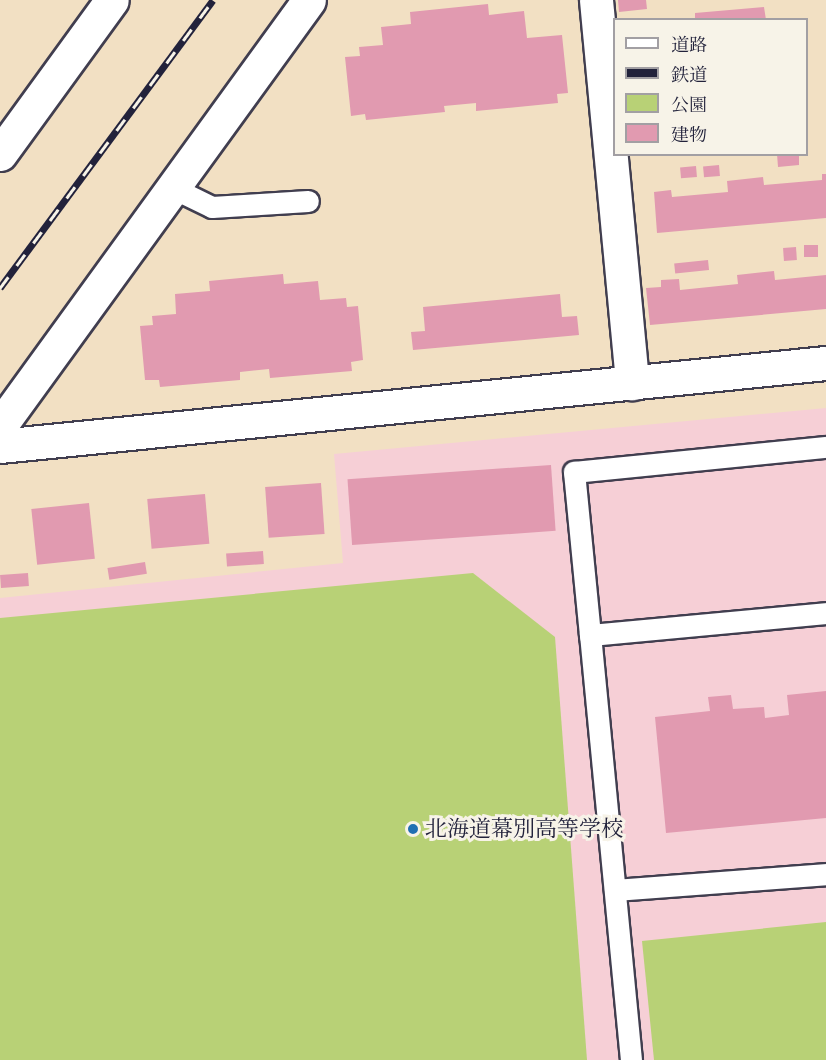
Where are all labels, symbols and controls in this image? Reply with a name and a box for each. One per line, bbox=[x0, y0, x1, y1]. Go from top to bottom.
legend bbox=[613, 18, 808, 156]
text: 道路 bbox=[671, 33, 707, 56]
text: 鉄道 bbox=[671, 63, 707, 86]
text: 公園 bbox=[671, 93, 707, 116]
text: 建物 bbox=[671, 123, 707, 146]
place label: 北海道幕別高等学校 bbox=[425, 816, 623, 842]
marker: 北海道幕別高等学校 bbox=[406, 822, 420, 836]

